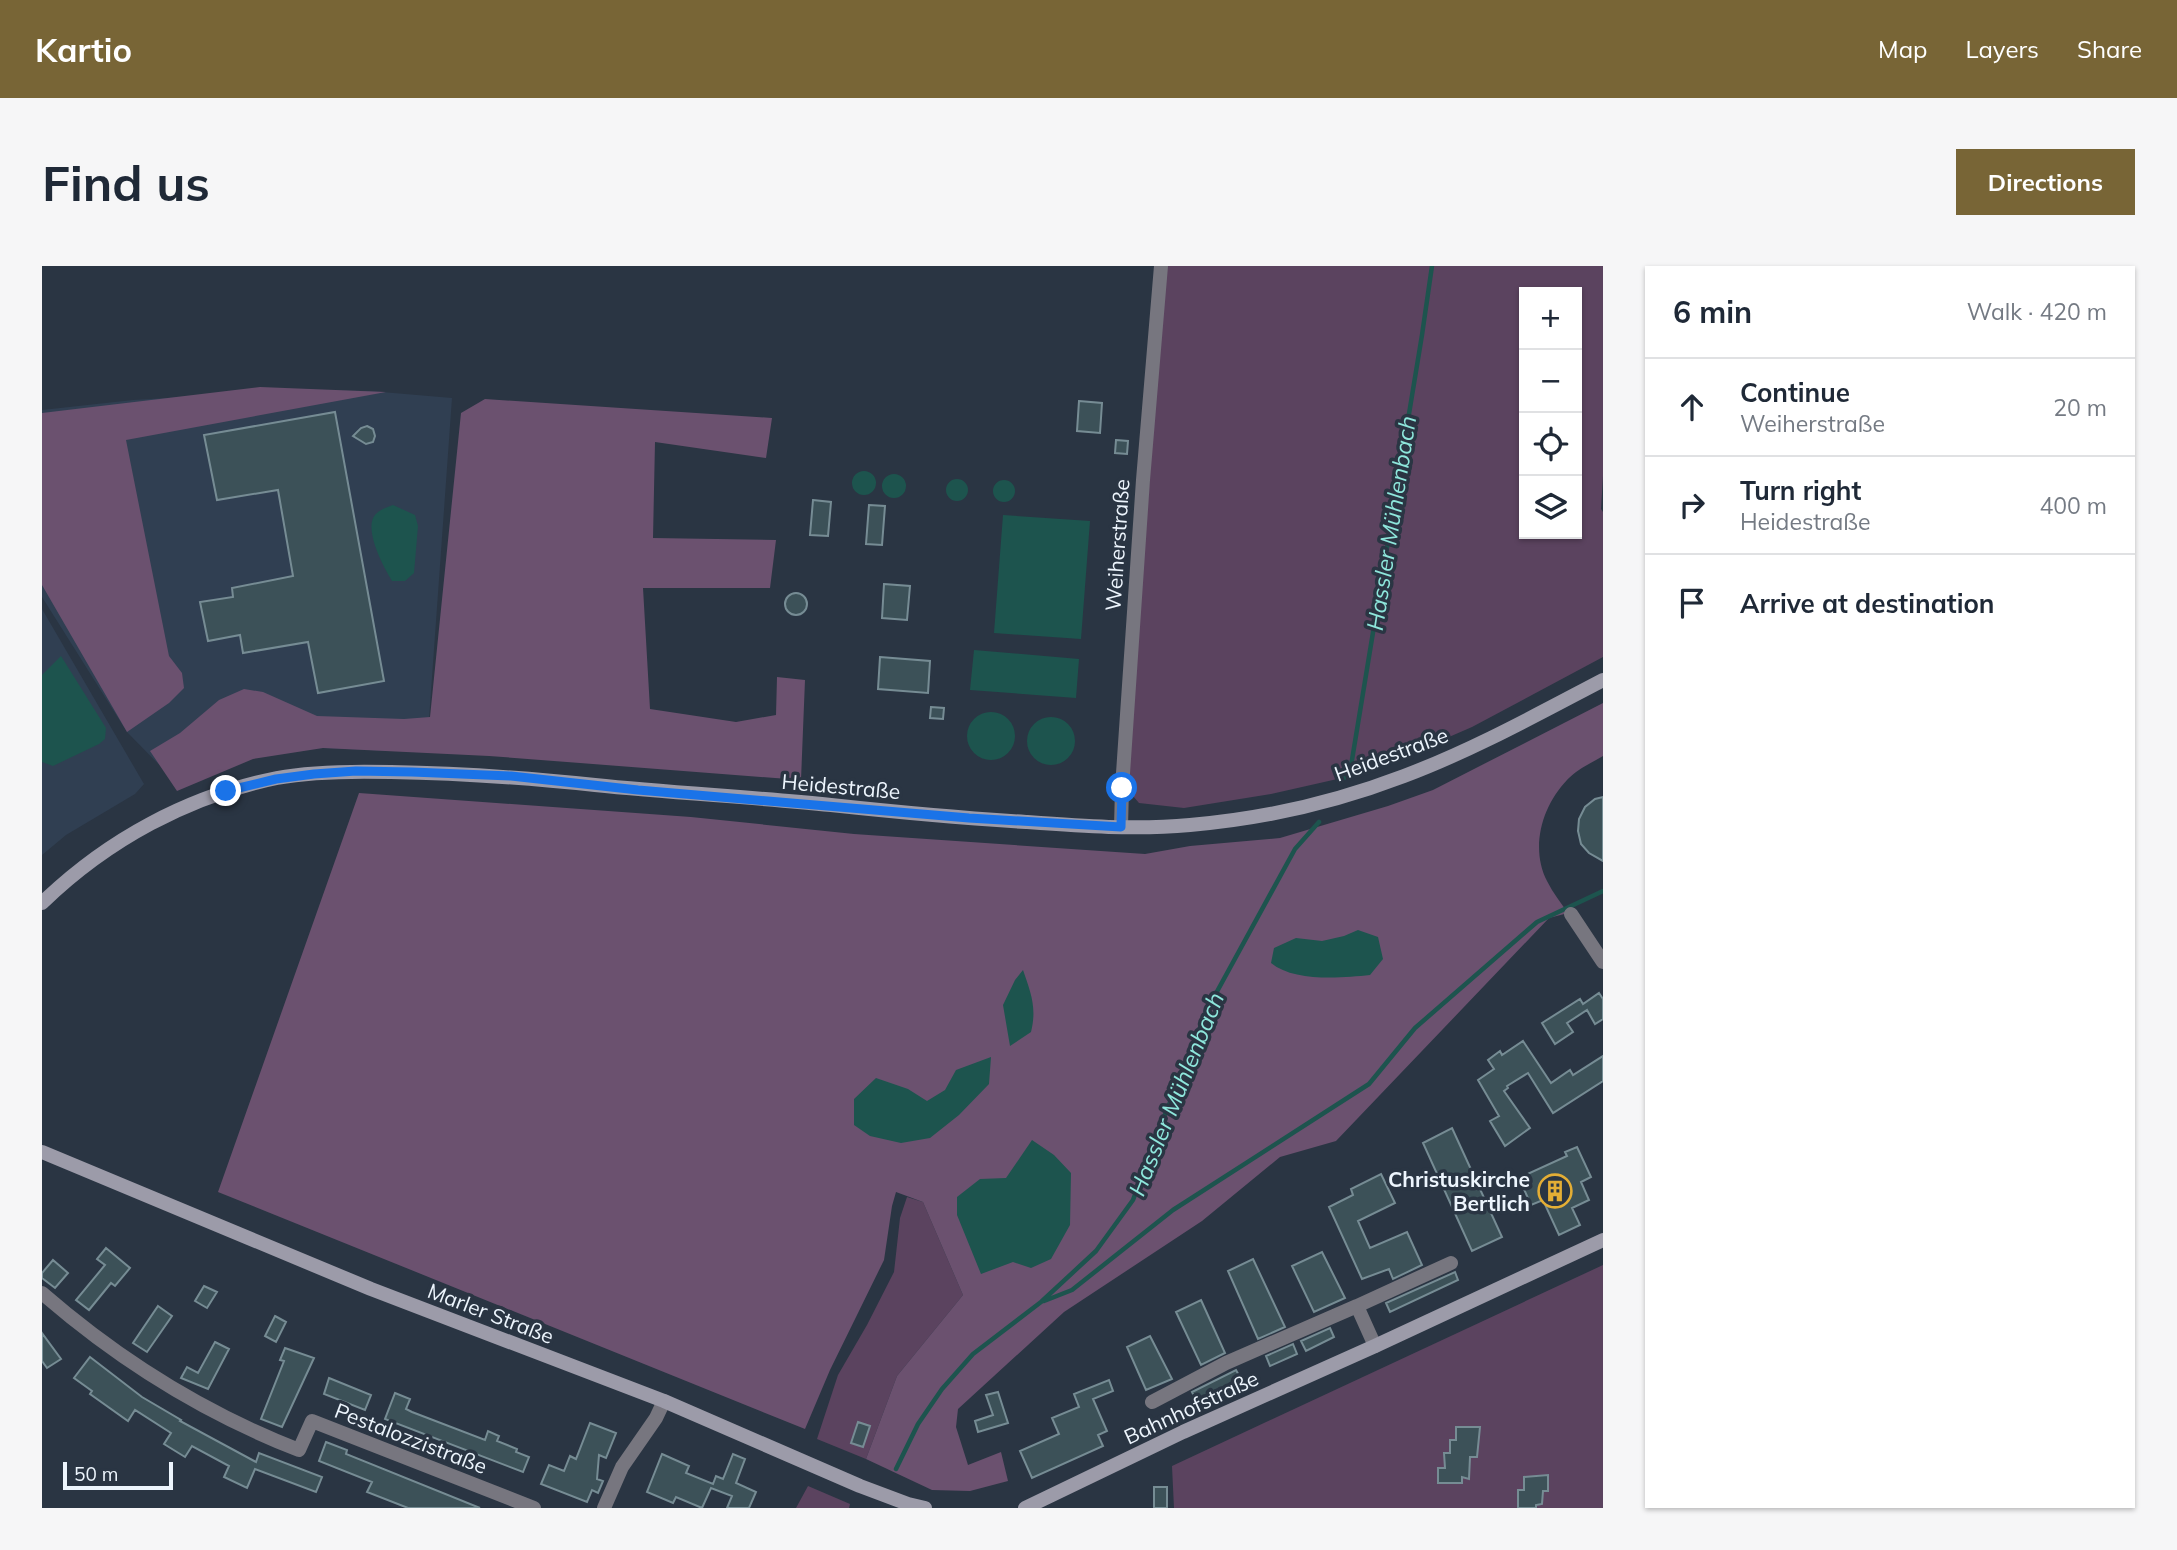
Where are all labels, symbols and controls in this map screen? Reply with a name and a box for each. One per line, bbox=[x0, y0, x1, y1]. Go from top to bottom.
text: Kartio bbox=[35, 29, 132, 70]
text: Map bbox=[1878, 34, 1927, 64]
text: Layers bbox=[1965, 34, 2039, 64]
text: Share bbox=[2077, 34, 2142, 64]
button: Directions bbox=[1956, 149, 2135, 215]
text: Find us bbox=[42, 152, 210, 213]
map controls bbox=[1519, 287, 1582, 539]
button: + bbox=[1519, 287, 1582, 350]
text: 6 min bbox=[1673, 293, 1752, 331]
text: Walk · 420 m bbox=[1967, 297, 2107, 326]
button: − bbox=[1519, 350, 1582, 413]
text: Continue bbox=[1740, 376, 1850, 409]
icon: ahead bbox=[1673, 388, 1711, 426]
text: 20 m bbox=[2053, 393, 2107, 422]
text: Weiherstraße bbox=[1740, 409, 1885, 438]
button: locate bbox=[1519, 413, 1582, 476]
water label: Hassler Mühlenbach bbox=[1360, 414, 1422, 632]
text: Turn right bbox=[1740, 474, 1861, 507]
button: layers bbox=[1519, 476, 1582, 539]
street label: Weiherstraße bbox=[1099, 478, 1135, 612]
icon: right bbox=[1673, 486, 1711, 524]
text: 400 m bbox=[2039, 491, 2107, 520]
text: Heidestraße bbox=[1740, 507, 1870, 536]
icon: arrive bbox=[1673, 584, 1711, 622]
text: Arrive at destination bbox=[1740, 587, 1995, 620]
street label: Heidestraße bbox=[1331, 721, 1451, 787]
street label: Heidestraße bbox=[781, 768, 901, 804]
route start bbox=[1106, 772, 1137, 803]
route end bbox=[210, 775, 241, 806]
water label: Hassler Mühlenbach bbox=[1122, 988, 1230, 1200]
place label: Christuskirche Bertlich bbox=[1388, 1166, 1530, 1216]
building icon: Christuskirche Bertlich bbox=[1536, 1172, 1574, 1210]
street label: Marler Straße bbox=[424, 1277, 558, 1349]
street label: Bahnhofstraße bbox=[1120, 1365, 1262, 1449]
street label: Pestalozzistraße bbox=[331, 1397, 491, 1479]
scale bar bbox=[63, 1459, 173, 1491]
text: 50 m bbox=[74, 1462, 118, 1486]

